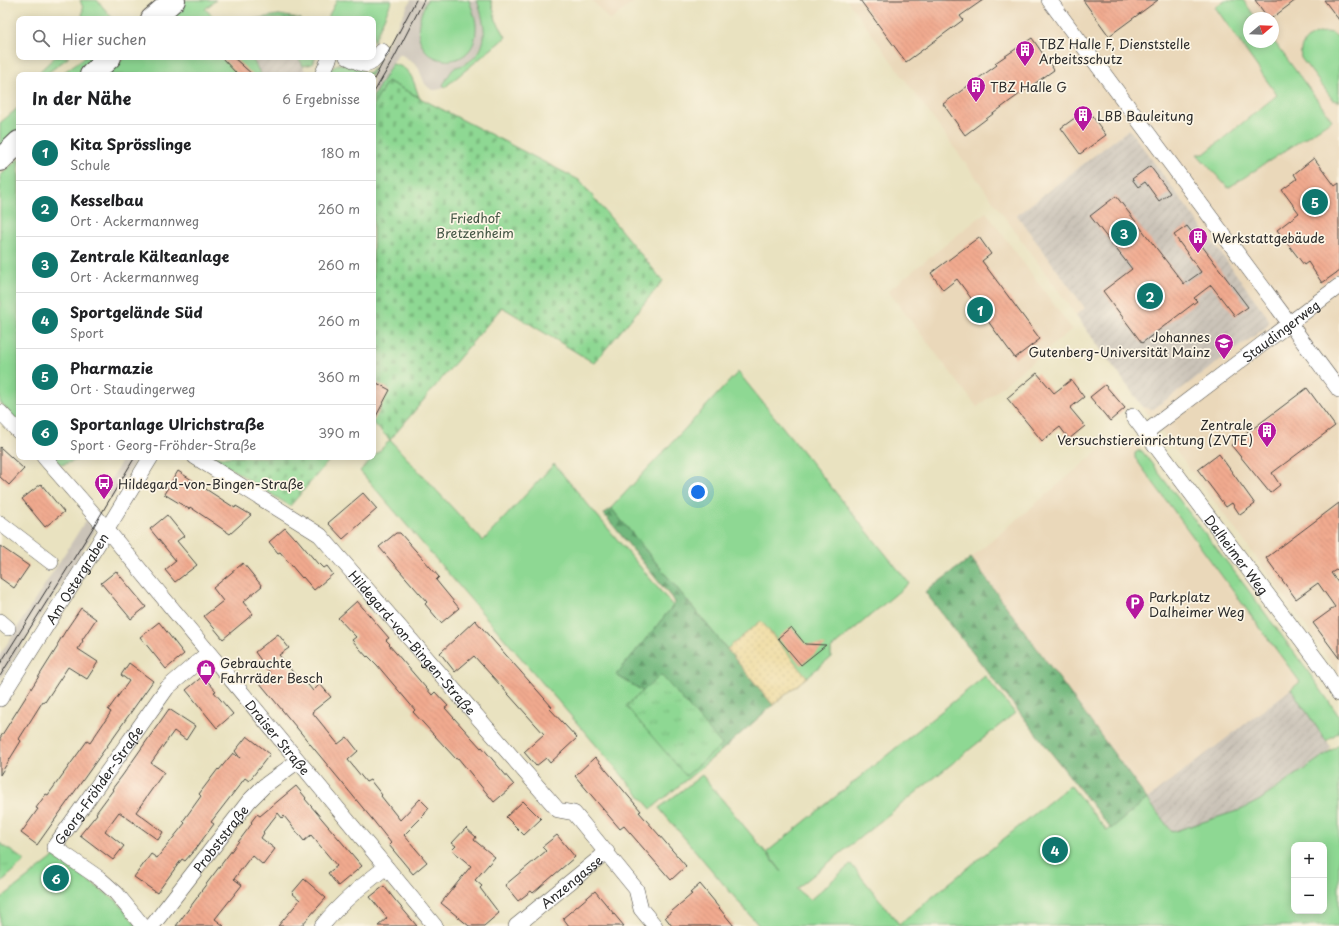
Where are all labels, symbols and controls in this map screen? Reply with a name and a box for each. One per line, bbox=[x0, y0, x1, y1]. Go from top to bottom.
north arrow bbox=[1243, 12, 1279, 48]
search box bbox=[16, 16, 376, 60]
icon: search bbox=[30, 27, 52, 49]
text: Hier suchen bbox=[62, 27, 147, 50]
place label: TBZ Halle F, Dienststelle Arbeitsschutz bbox=[1039, 34, 1190, 68]
building icon: TBZ Halle F, Dienststelle Arbeitsschutz bbox=[1014, 39, 1036, 67]
building icon: TBZ Halle G bbox=[965, 75, 987, 103]
place label: TBZ Halle G bbox=[990, 77, 1067, 96]
text: In der Nähe bbox=[32, 85, 131, 111]
text: 6 Ergebnisse bbox=[282, 89, 360, 108]
building icon: LBB Bauleitung bbox=[1072, 104, 1094, 132]
place label: LBB Bauleitung bbox=[1097, 106, 1193, 125]
text: Kita Sprösslinge bbox=[70, 132, 191, 155]
text: 1 bbox=[42, 143, 48, 162]
text: 180 m bbox=[321, 143, 360, 162]
text: Schule bbox=[70, 155, 110, 174]
pin: 5 bbox=[1302, 187, 1328, 217]
text: Kesselbau bbox=[70, 188, 144, 211]
text: 2 bbox=[40, 199, 50, 218]
text: 260 m bbox=[318, 199, 360, 218]
park label: Friedhof Bretzenheim bbox=[436, 208, 514, 242]
text: Ort · Ackermannweg bbox=[70, 211, 199, 230]
pin: 3 bbox=[1111, 218, 1137, 248]
building icon: Werkstattgebäude bbox=[1187, 226, 1209, 254]
place label: Werkstattgebäude bbox=[1212, 228, 1325, 247]
text: Zentrale Kälteanlage bbox=[70, 244, 229, 267]
text: 3 bbox=[41, 255, 49, 274]
text: 260 m bbox=[318, 255, 360, 274]
text: Ort · Ackermannweg bbox=[70, 267, 199, 286]
pin: 2 bbox=[1137, 281, 1163, 311]
pin: 1 bbox=[967, 295, 993, 325]
street label: Staudingerweg bbox=[1238, 295, 1323, 366]
text: Sportgelände Süd bbox=[70, 300, 203, 323]
text: 4 bbox=[41, 311, 49, 330]
text: 260 m bbox=[318, 311, 360, 330]
text: Sport bbox=[70, 323, 104, 342]
place label: Johannes Gutenberg-Universität Mainz bbox=[1028, 327, 1210, 361]
school or university icon: Johannes Gutenberg-Universität Mainz bbox=[1213, 332, 1235, 360]
text: Pharmazie bbox=[70, 356, 153, 379]
text: 5 bbox=[41, 367, 49, 386]
text: 360 m bbox=[317, 367, 360, 386]
text: Ort · Staudingerweg bbox=[70, 379, 196, 398]
text: Sportanlage Ulrichstraße bbox=[70, 412, 265, 435]
place label: Zentrale Versuchstiereinrichtung (ZVTE) bbox=[1057, 415, 1253, 449]
building icon: Zentrale Versuchstiereinrichtung (ZVTE) bbox=[1256, 420, 1278, 448]
text: 6 bbox=[40, 423, 50, 442]
text: 390 m bbox=[318, 423, 360, 442]
text: Sport · Georg-Fröhder-Straße bbox=[70, 435, 256, 454]
bus stop icon: Hildegard-von-Bingen-Straße bbox=[93, 472, 115, 500]
place label: Hildegard-von-Bingen-Straße bbox=[118, 474, 304, 493]
your location bbox=[688, 482, 708, 502]
street label: Dalheimer Weg bbox=[1201, 510, 1273, 598]
street label: Am Ostergraben bbox=[40, 529, 112, 627]
street label: Hildegard-von-Bingen-Straße bbox=[345, 566, 481, 719]
place label: Parkplatz Dalheimer Weg bbox=[1149, 587, 1244, 621]
parking icon: Parkplatz Dalheimer Weg bbox=[1124, 592, 1146, 620]
place label: Gebrauchte Fahrräder Besch bbox=[220, 653, 323, 687]
shop icon: Gebrauchte Fahrräder Besch bbox=[195, 658, 217, 686]
street label: Draiser Straße bbox=[242, 695, 315, 779]
street label: Georg-Fröhder-Straße bbox=[49, 722, 147, 848]
street label: Probststraße bbox=[188, 801, 252, 876]
pin: 4 bbox=[1042, 835, 1068, 865]
map controls bbox=[1291, 842, 1327, 914]
button: + bbox=[1291, 842, 1327, 878]
street label: Anzengasse bbox=[536, 850, 606, 912]
pin: 6 bbox=[43, 863, 69, 893]
button: − bbox=[1291, 878, 1327, 914]

